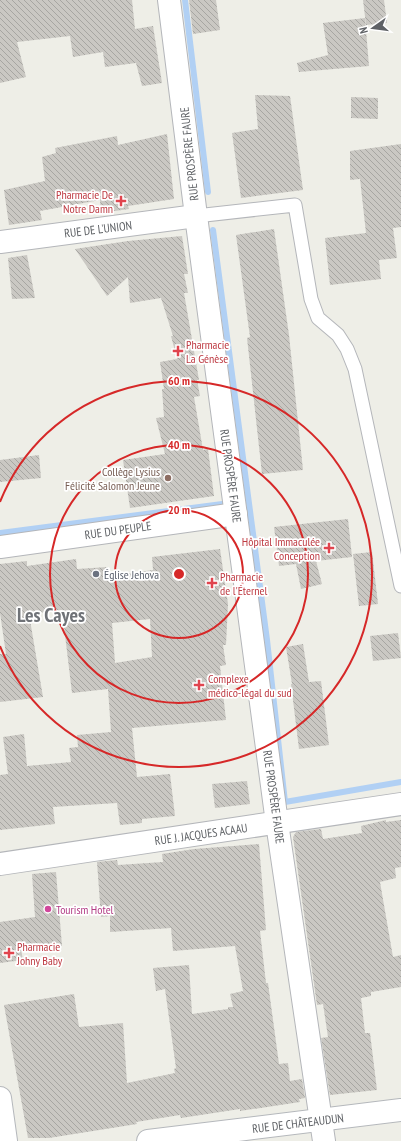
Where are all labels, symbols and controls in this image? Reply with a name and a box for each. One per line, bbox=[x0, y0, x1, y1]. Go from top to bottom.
north arrow bbox=[353, 8, 393, 48]
text: N bbox=[356, 26, 371, 35]
street label: RUE PROSPÈRE FAURE bbox=[177, 106, 201, 202]
place label: Pharmacie De Notre Damn bbox=[56, 187, 113, 216]
marker: Pharmacie De Notre Damn bbox=[116, 196, 126, 206]
street label: RUE DE L'UNION bbox=[63, 217, 133, 241]
place label: Pharmacie La Génèse bbox=[186, 337, 229, 366]
marker: Pharmacie La Génèse bbox=[173, 346, 183, 356]
text: 60 m bbox=[168, 373, 190, 388]
street label: RUE PROSPÈRE FAURE bbox=[217, 428, 245, 524]
text: 40 m bbox=[168, 437, 190, 452]
place label: Collège Lysius Félicité Salomon Jeune bbox=[65, 464, 160, 493]
marker: Collège Lysius Félicité Salomon Jeune bbox=[163, 473, 173, 483]
text: 20 m bbox=[168, 502, 190, 517]
street label: RUE DU PEUPLE bbox=[84, 518, 152, 542]
place label: Hôpital Immaculée Conception bbox=[242, 534, 320, 563]
marker: Hôpital Immaculée Conception bbox=[323, 542, 335, 554]
place label: Église Jehova bbox=[104, 567, 159, 582]
centre of rings bbox=[172, 567, 186, 581]
marker: Église Jehova bbox=[91, 569, 101, 579]
place label: Pharmacie de l'Éternel bbox=[220, 569, 267, 598]
marker: Pharmacie de l'Éternel bbox=[207, 578, 217, 588]
district label: Les Cayes bbox=[17, 602, 85, 628]
place label: Complexe médico-légal du sud bbox=[208, 671, 292, 700]
marker: Complexe médico-légal du sud bbox=[193, 679, 205, 691]
street label: RUE PROSPÈRE FAURE bbox=[260, 749, 288, 845]
street label: RUE J. JACQUES ACAAU bbox=[154, 820, 248, 848]
place label: Tourism Hotel bbox=[56, 902, 114, 917]
marker: Tourism Hotel bbox=[43, 904, 53, 914]
place label: Pharmacie Johny Baby bbox=[16, 939, 63, 968]
marker: Pharmacie Johny Baby bbox=[4, 948, 14, 958]
street label: RUE DE CHÂTEAUDUN bbox=[251, 1110, 345, 1136]

